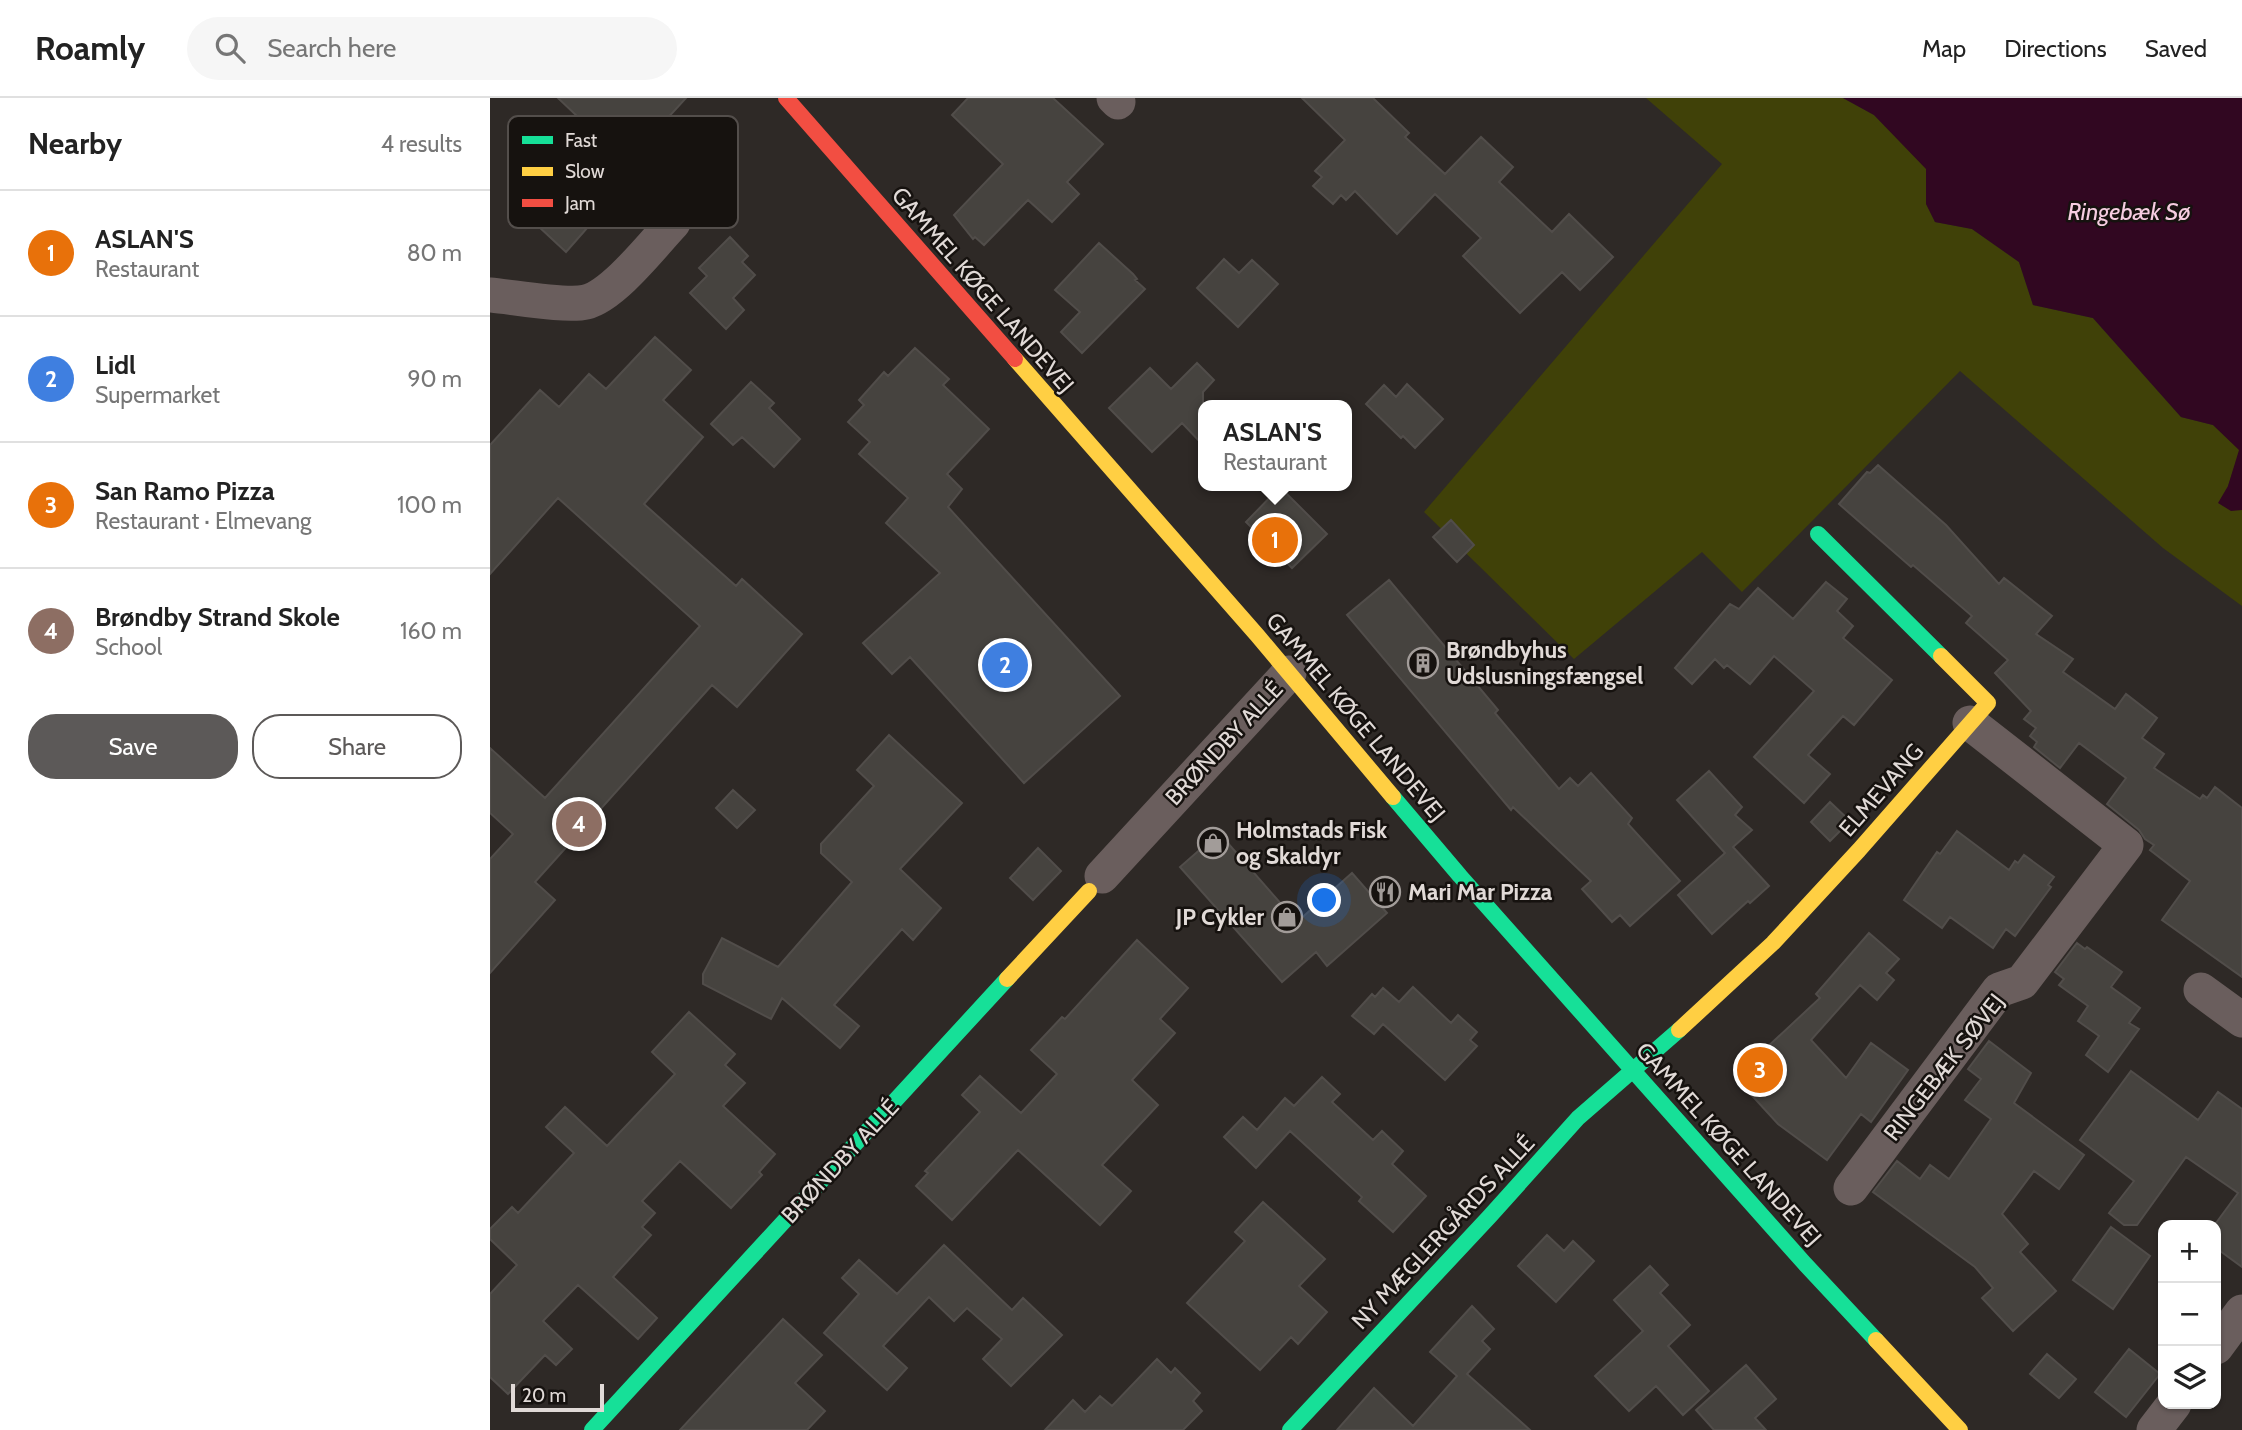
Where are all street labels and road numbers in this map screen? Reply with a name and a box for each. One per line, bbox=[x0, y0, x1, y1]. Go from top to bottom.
street label: GAMMEL KØGE LANDEVEJ bbox=[886, 181, 1080, 399]
street label: GAMMEL KØGE LANDEVEJ bbox=[1261, 607, 1451, 827]
street label: BRØNDBY ALLÉ bbox=[1159, 674, 1289, 811]
street label: ELMEVANG bbox=[1833, 738, 1929, 842]
street label: RINGEBÆK SØVEJ bbox=[1878, 988, 2010, 1146]
street label: GAMMEL KØGE LANDEVEJ bbox=[1630, 1037, 1828, 1251]
street label: BRØNDBY ALLÉ bbox=[775, 1092, 905, 1229]
street label: NY MÆGLERGÅRDS ALLÉ bbox=[1345, 1128, 1540, 1335]

